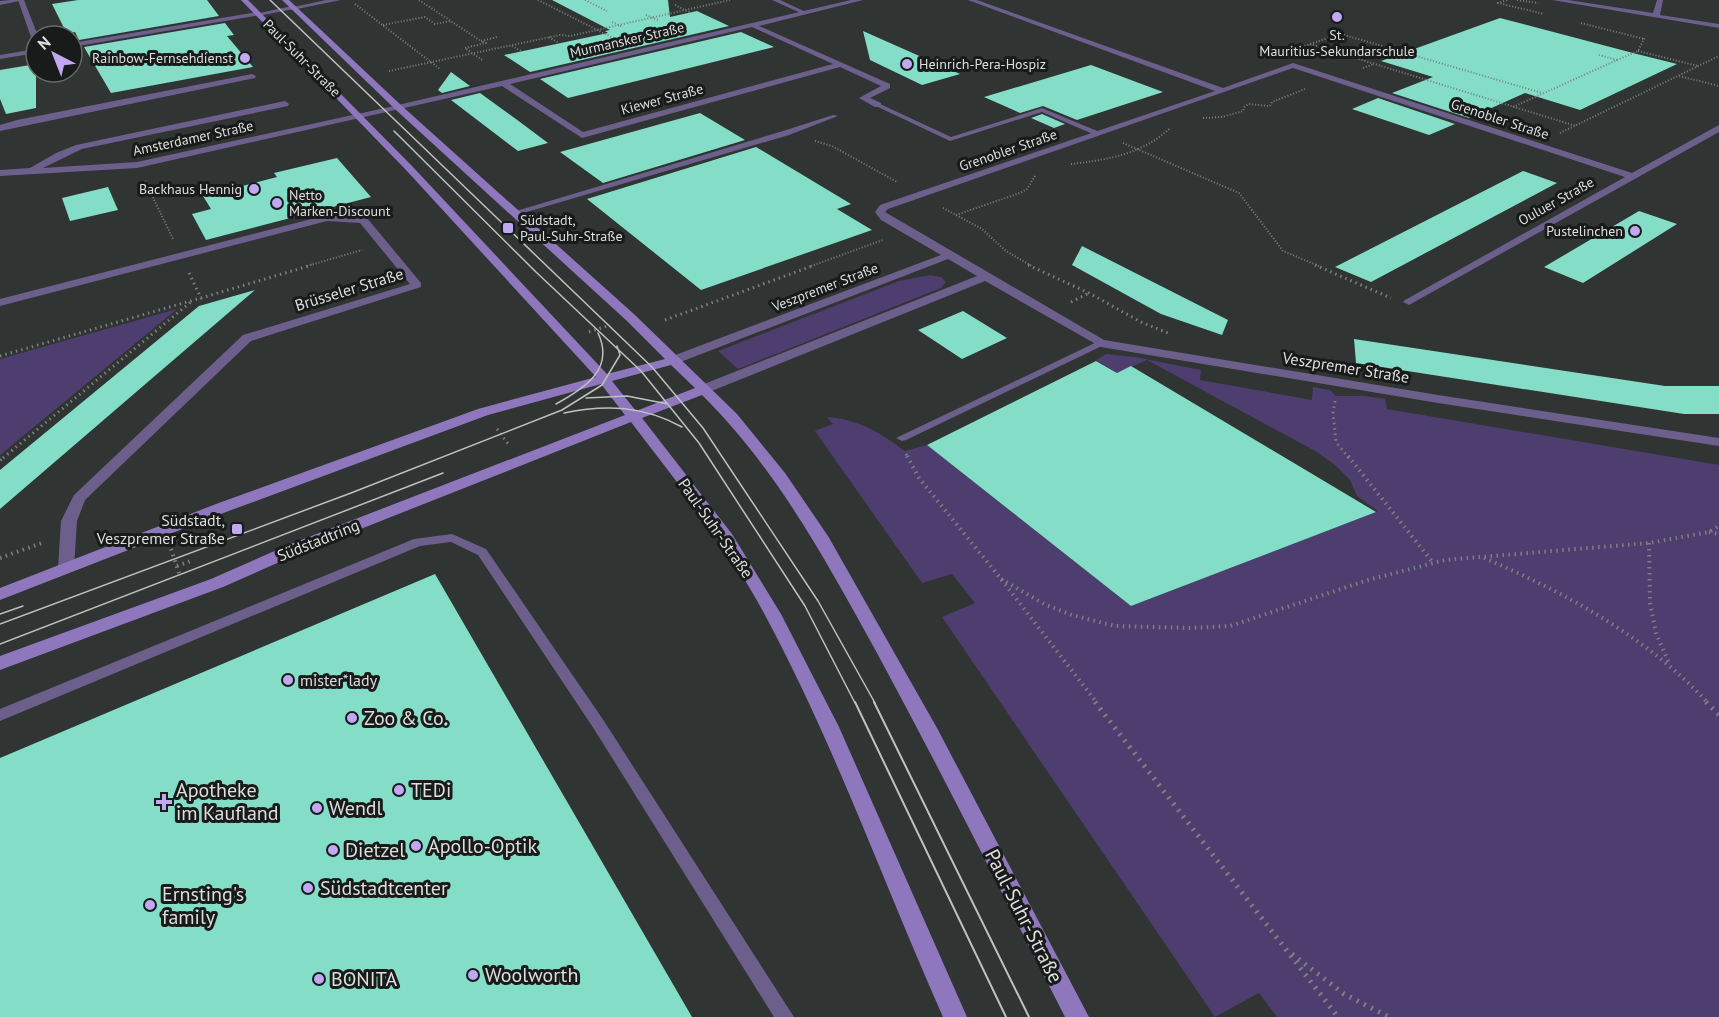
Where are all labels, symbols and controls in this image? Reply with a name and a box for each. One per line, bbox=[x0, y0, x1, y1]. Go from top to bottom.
marker: St. Mauritius-Sekundarschule bbox=[1330, 10, 1344, 24]
street label: Paul-Suhr-Straße bbox=[259, 15, 345, 101]
street label: Murmansker Straße bbox=[568, 18, 686, 62]
north arrow bbox=[24, 24, 84, 84]
place label: St. Mauritius-Sekundarschule bbox=[1259, 26, 1415, 60]
text: N bbox=[33, 32, 55, 54]
place label: Rainbow-Fernsehdienst bbox=[92, 49, 233, 67]
marker: Rainbow-Fernsehdienst bbox=[238, 51, 252, 65]
place label: Heinrich-Pera-Hospiz bbox=[919, 55, 1046, 73]
marker: Heinrich-Pera-Hospiz bbox=[900, 57, 914, 71]
street label: Kiewer Straße bbox=[619, 79, 705, 119]
street label: Grenobler Straße bbox=[1449, 95, 1551, 143]
street label: Amsterdamer Straße bbox=[131, 116, 255, 160]
street label: Grenobler Straße bbox=[957, 125, 1059, 175]
street label: Ouluer Straße bbox=[1515, 173, 1597, 229]
place label: Backhaus Hennig bbox=[139, 180, 242, 198]
marker: Backhaus Hennig bbox=[247, 182, 261, 196]
place label: Netto Marken-Discount bbox=[289, 186, 391, 220]
marker: Netto Marken-Discount bbox=[270, 196, 284, 210]
place label: Südstadt, Paul-Suhr-Straße bbox=[520, 211, 623, 245]
marker: Südstadt, Paul-Suhr-Straße bbox=[501, 221, 515, 235]
place label: Pustelinchen bbox=[1546, 222, 1623, 240]
marker: Pustelinchen bbox=[1628, 224, 1642, 238]
street label: Veszpremer Straße bbox=[769, 259, 881, 316]
street label: Brüsseler Straße bbox=[292, 263, 406, 315]
street label: Veszpremer Straße bbox=[1280, 347, 1411, 387]
street label: Paul-Suhr-Straße bbox=[674, 474, 758, 582]
place label: Südstadt, Veszpremer Straße bbox=[96, 510, 225, 548]
street label: Südstadtring bbox=[274, 514, 362, 566]
marker: Südstadt, Veszpremer Straße bbox=[230, 522, 244, 536]
place label: mister*lady bbox=[300, 670, 378, 690]
marker: mister*lady bbox=[281, 673, 295, 687]
place label: Zoo & Co. bbox=[364, 705, 448, 731]
marker: Zoo & Co. bbox=[345, 711, 359, 725]
place label: Apotheke im Kaufland bbox=[176, 777, 279, 826]
place label: TEDi bbox=[411, 777, 451, 803]
marker: TEDi bbox=[392, 783, 406, 797]
marker: Apotheke im Kaufland bbox=[157, 795, 171, 809]
place label: Wendl bbox=[329, 795, 383, 821]
marker: Wendl bbox=[310, 801, 324, 815]
place label: Apollo-Optik bbox=[428, 833, 537, 859]
place label: Dietzel bbox=[345, 837, 405, 863]
marker: Apollo-Optik bbox=[409, 839, 423, 853]
marker: Dietzel bbox=[326, 843, 340, 857]
street label: Paul-Suhr-Straße bbox=[979, 845, 1069, 987]
place label: Südstadtcenter bbox=[320, 875, 448, 901]
place label: Ernsting's family bbox=[162, 881, 244, 930]
marker: Südstadtcenter bbox=[301, 881, 315, 895]
marker: Ernsting's family bbox=[143, 898, 157, 912]
place label: Woolworth bbox=[485, 962, 578, 988]
place label: BONITA bbox=[331, 966, 397, 992]
marker: Woolworth bbox=[466, 968, 480, 982]
marker: BONITA bbox=[312, 972, 326, 986]

